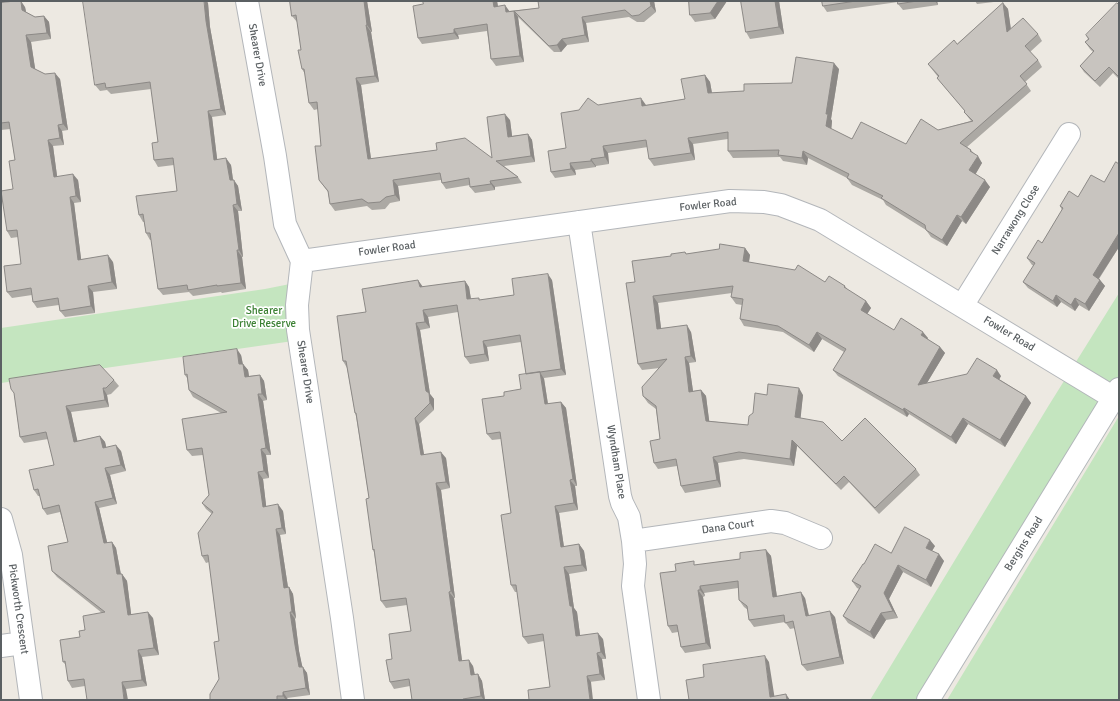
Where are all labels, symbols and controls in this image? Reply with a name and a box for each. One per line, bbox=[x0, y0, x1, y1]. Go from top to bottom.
street label: Shearer Drive bbox=[245, 23, 269, 87]
street label: Narrawong Close bbox=[989, 183, 1043, 257]
street label: Fowler Road bbox=[679, 195, 737, 215]
street label: Fowler Road bbox=[358, 238, 416, 260]
park label: Shearer Drive Reserve bbox=[232, 304, 296, 330]
street label: Fowler Road bbox=[981, 314, 1037, 354]
street label: Shearer Drive bbox=[294, 340, 316, 404]
street label: Wyndham Place bbox=[604, 424, 628, 500]
street label: Bergins Road bbox=[1002, 514, 1046, 574]
street label: Dana Court bbox=[701, 517, 755, 537]
street label: Pickworth Crescent bbox=[5, 563, 31, 655]

